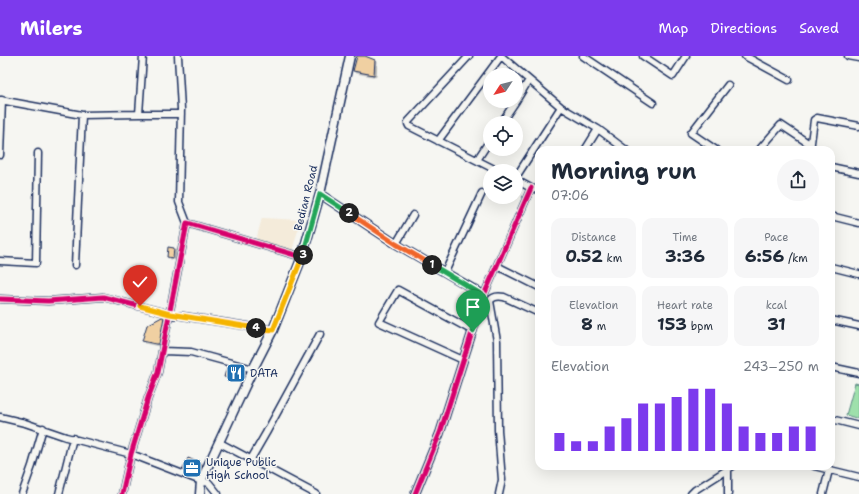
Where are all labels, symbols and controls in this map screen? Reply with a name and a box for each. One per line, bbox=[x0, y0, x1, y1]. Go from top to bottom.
text: Milers bbox=[20, 16, 83, 41]
text: Map bbox=[659, 19, 689, 37]
text: Directions bbox=[711, 19, 777, 37]
text: Saved bbox=[799, 19, 839, 37]
north arrow bbox=[483, 68, 523, 108]
map controls bbox=[483, 68, 523, 204]
button: locate bbox=[483, 116, 523, 156]
text: Morning run bbox=[551, 157, 696, 186]
button: share bbox=[777, 159, 819, 201]
street label: Bedian Road bbox=[291, 164, 321, 232]
button: layers bbox=[483, 164, 523, 204]
text: 07:06 bbox=[551, 187, 589, 204]
pin: 2 bbox=[339, 203, 359, 223]
text: 2 bbox=[345, 205, 353, 220]
text: Distance bbox=[571, 230, 616, 245]
text: Time bbox=[672, 230, 698, 245]
text: Pace bbox=[764, 230, 788, 245]
pin: 3 bbox=[293, 245, 313, 265]
text: 0.52 bbox=[565, 245, 603, 267]
text: 3:36 bbox=[665, 245, 705, 267]
text: 6:56 bbox=[745, 245, 784, 267]
text: 3 bbox=[299, 247, 307, 262]
text: km bbox=[603, 251, 622, 266]
text: /km bbox=[784, 251, 808, 266]
pin: 1 bbox=[422, 255, 442, 275]
text: 1 bbox=[429, 257, 435, 272]
pin bbox=[123, 265, 157, 306]
icon: check bbox=[129, 271, 151, 293]
pin bbox=[456, 290, 490, 331]
icon: arrive bbox=[462, 296, 484, 318]
text: Elevation bbox=[569, 298, 618, 313]
text: Heart rate bbox=[657, 298, 713, 313]
text: kcal bbox=[766, 298, 787, 313]
text: 8 bbox=[581, 313, 593, 335]
text: 153 bbox=[657, 313, 687, 335]
text: 31 bbox=[767, 313, 786, 335]
pin: 4 bbox=[246, 318, 266, 338]
text: m bbox=[593, 319, 606, 334]
text: bpm bbox=[687, 319, 713, 334]
text: 4 bbox=[252, 320, 260, 335]
text: Elevation bbox=[551, 358, 609, 375]
text: 243–250 m bbox=[743, 358, 819, 375]
restaurant icon: DATA bbox=[225, 362, 247, 384]
place label: DATA bbox=[250, 366, 278, 381]
place label: Unique Public High School bbox=[206, 455, 277, 483]
office icon: Unique Public High School bbox=[181, 457, 203, 479]

